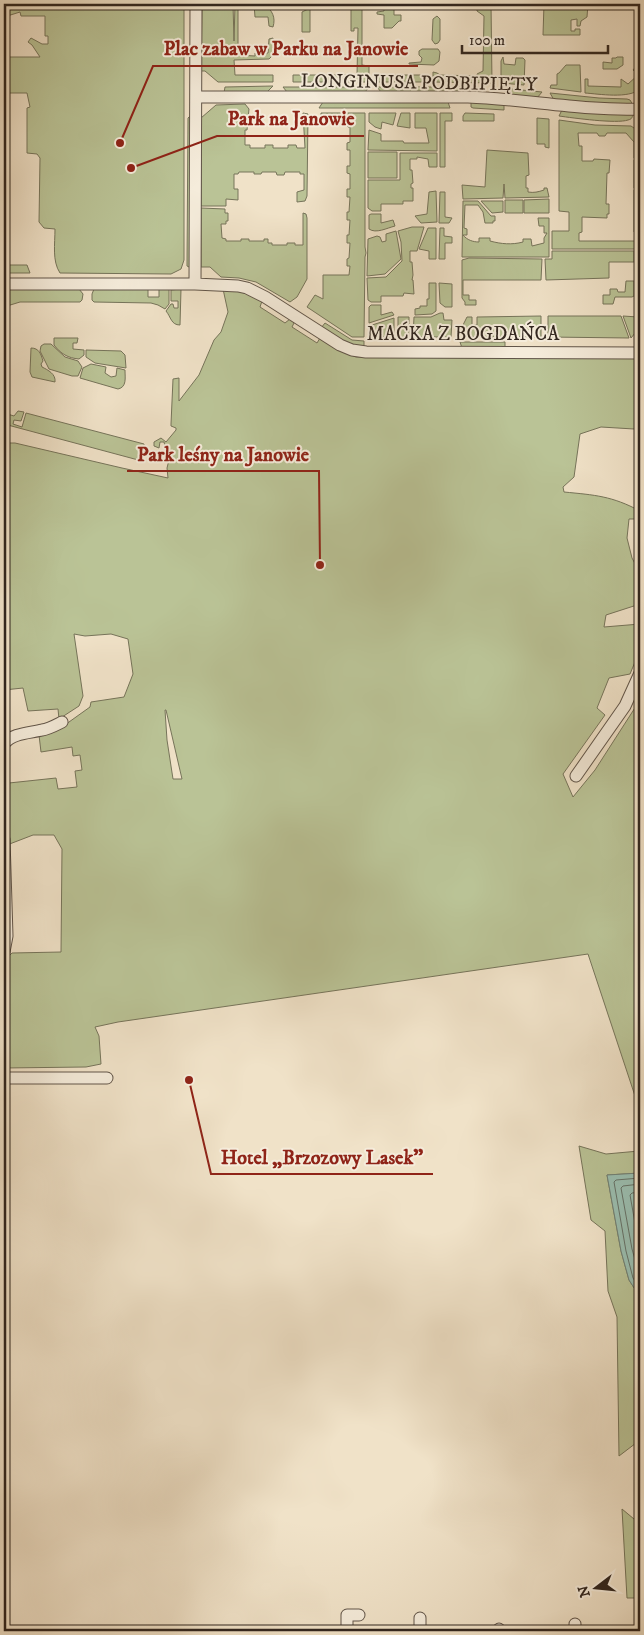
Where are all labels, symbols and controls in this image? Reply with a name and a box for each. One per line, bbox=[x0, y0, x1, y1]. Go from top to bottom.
scale bar bbox=[462, 22, 608, 54]
callout: Plac zabaw w Parku na Janowie bbox=[153, 31, 418, 66]
text: 100 m bbox=[469, 31, 505, 50]
text: Plac zabaw w Parku na Janowie bbox=[164, 37, 409, 62]
street label: LONGINUSA PODBIPIĘTY bbox=[301, 69, 539, 97]
callout: Park na Janowie bbox=[217, 101, 364, 136]
text: Park na Janowie bbox=[227, 107, 355, 132]
street label: MAĆKA Z BOGDAŃCA bbox=[367, 321, 560, 346]
callout: Park leśny na Janowie bbox=[127, 436, 319, 471]
text: Park leśny na Janowie bbox=[137, 443, 310, 468]
callout: Hotel „Brzozowy Lasek” bbox=[211, 1139, 433, 1174]
text: Hotel „Brzozowy Lasek” bbox=[221, 1146, 423, 1171]
north arrow bbox=[572, 1562, 622, 1612]
text: N bbox=[574, 1583, 595, 1599]

